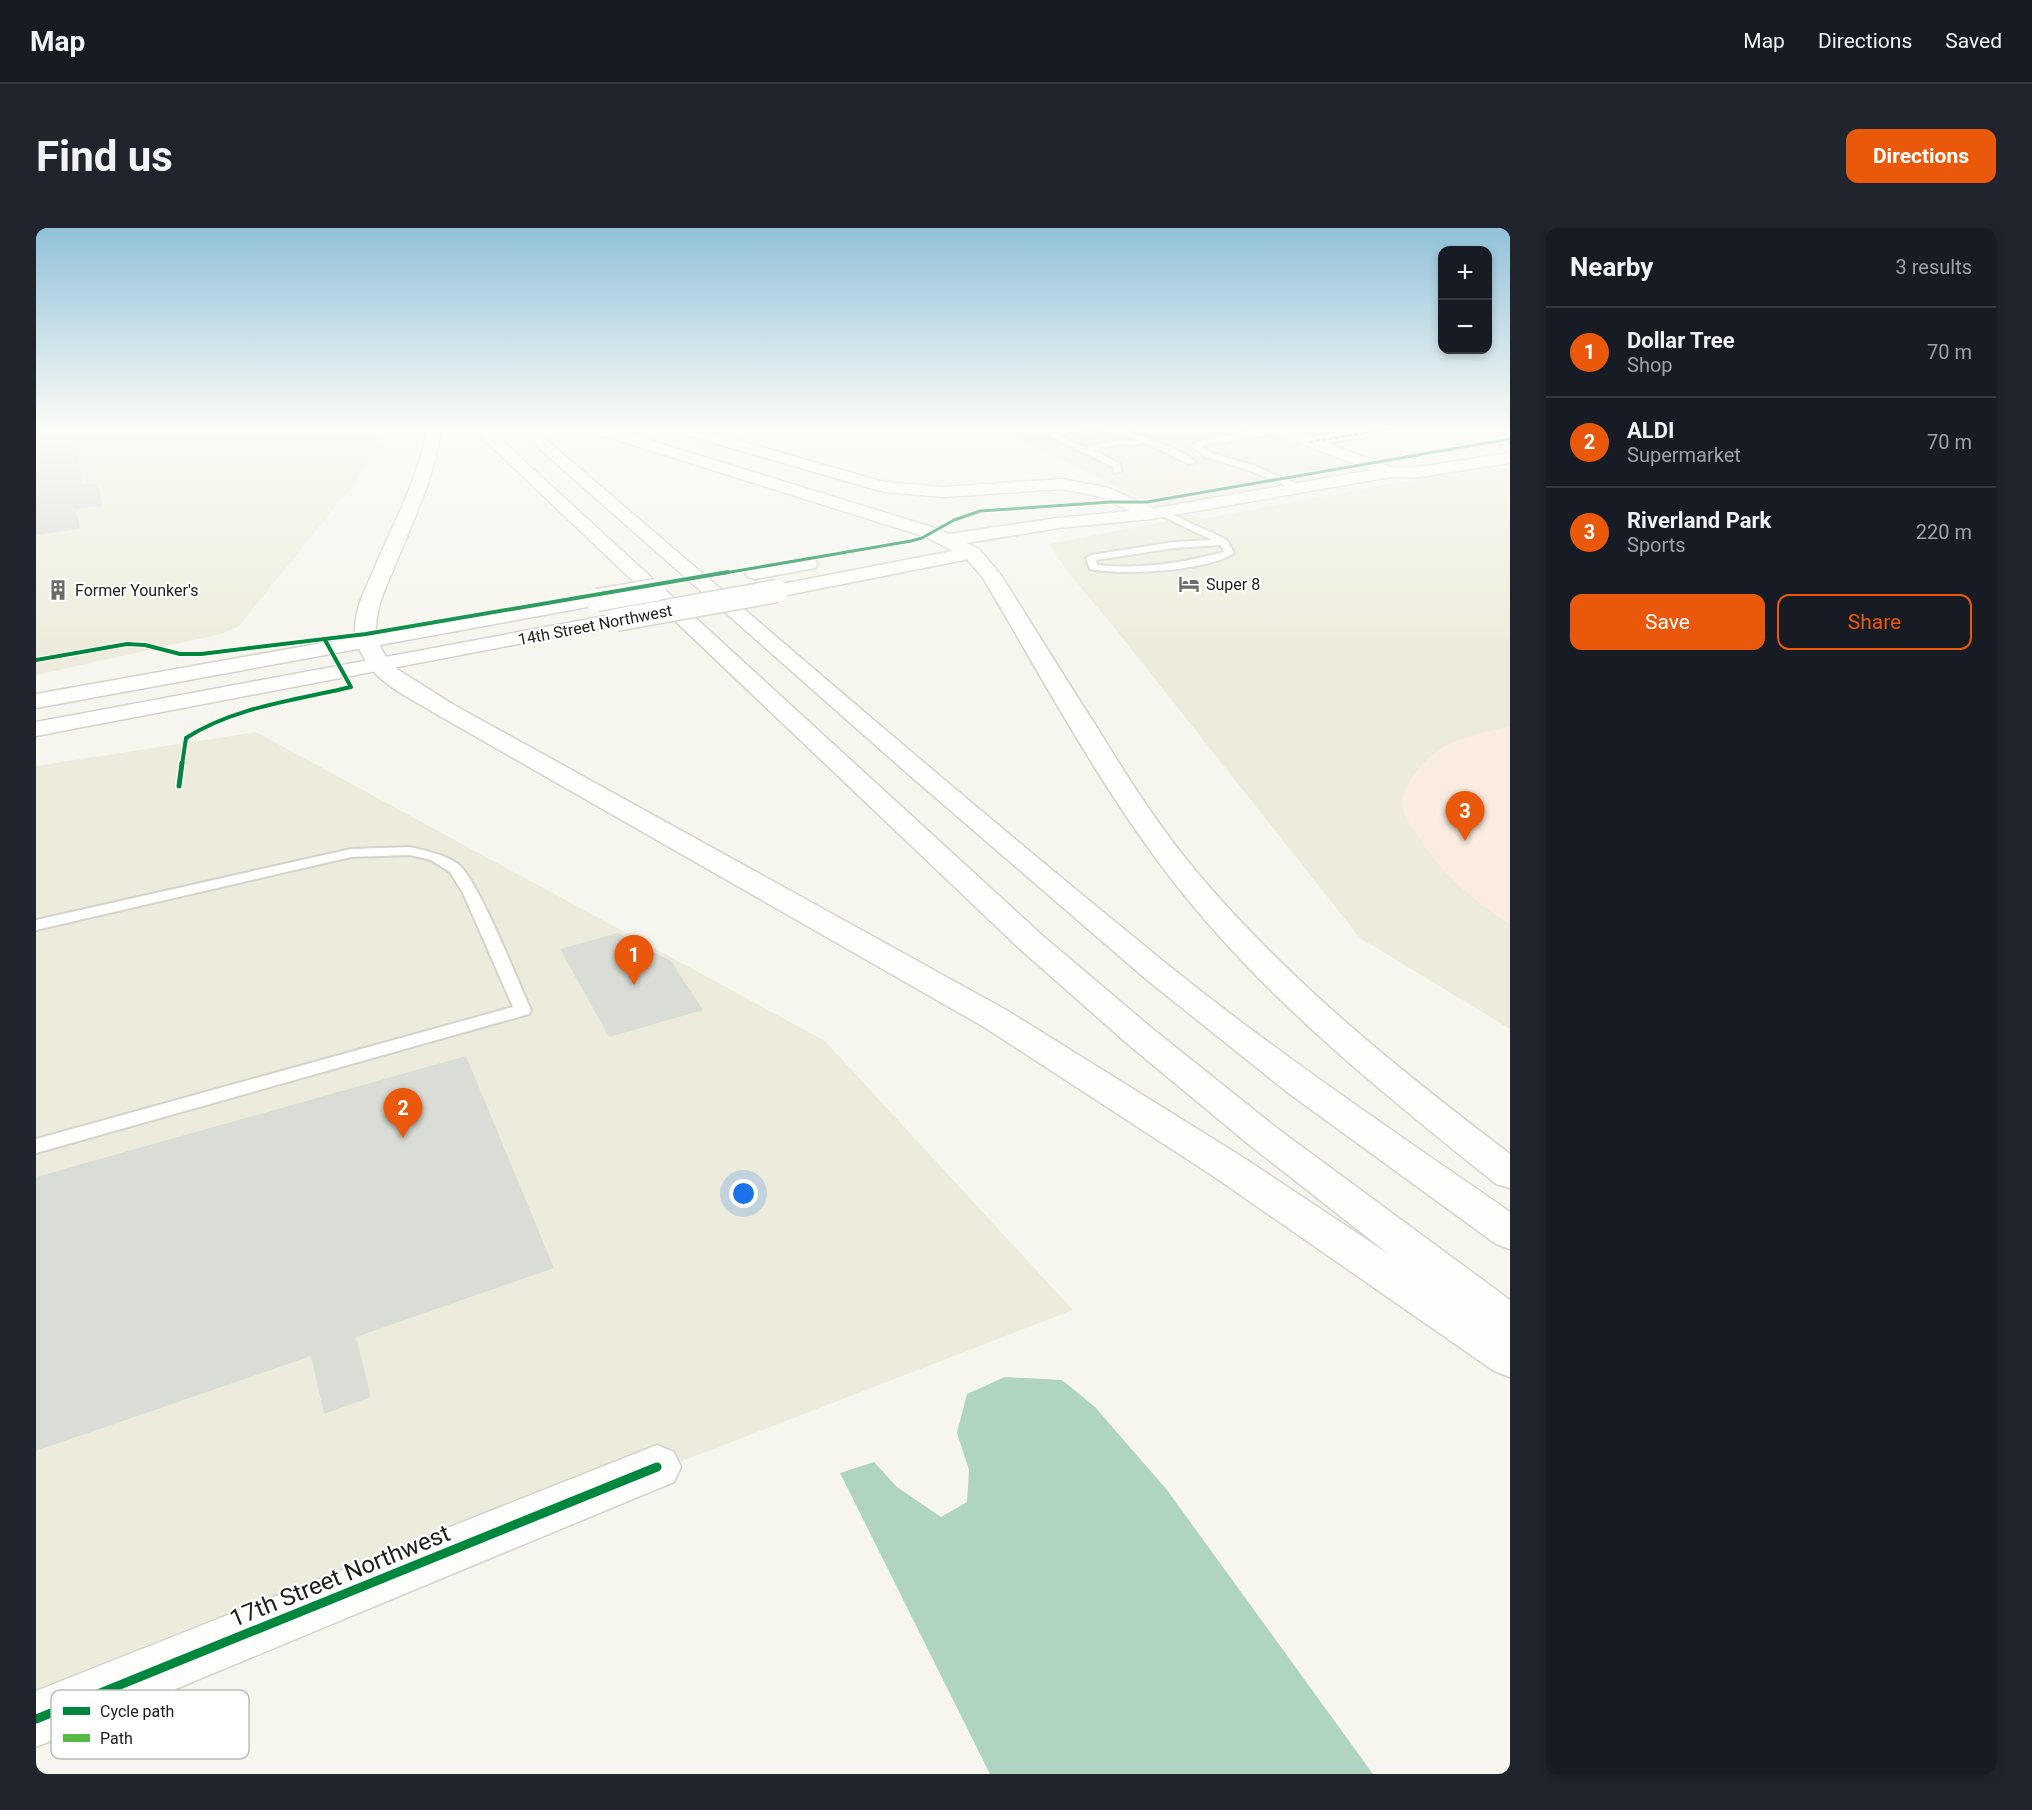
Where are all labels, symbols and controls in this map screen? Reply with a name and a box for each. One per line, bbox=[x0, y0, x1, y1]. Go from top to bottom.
text: Map bbox=[30, 25, 85, 58]
text: Map bbox=[1743, 29, 1785, 53]
text: Directions bbox=[1818, 29, 1912, 53]
text: Saved bbox=[1945, 29, 2002, 53]
button: Directions bbox=[1846, 129, 1996, 183]
text: Find us bbox=[36, 132, 173, 181]
map controls bbox=[1438, 246, 1492, 354]
button: + bbox=[1438, 246, 1492, 300]
text: Nearby bbox=[1570, 252, 1653, 282]
text: 3 results bbox=[1896, 255, 1972, 279]
button: − bbox=[1438, 300, 1492, 354]
text: Dollar Tree bbox=[1627, 328, 1735, 353]
text: 1 bbox=[1584, 340, 1595, 364]
text: 70 m bbox=[1927, 340, 1972, 364]
text: Shop bbox=[1627, 353, 1673, 377]
text: ALDI bbox=[1627, 418, 1674, 443]
text: 2 bbox=[1584, 430, 1595, 454]
text: 70 m bbox=[1927, 430, 1972, 454]
text: Supermarket bbox=[1627, 443, 1741, 467]
text: Riverland Park bbox=[1627, 508, 1771, 533]
text: 3 bbox=[1584, 520, 1595, 544]
text: 220 m bbox=[1916, 520, 1972, 544]
text: Sports bbox=[1627, 533, 1686, 557]
hotel icon: Super 8 bbox=[1177, 572, 1201, 596]
place label: Super 8 bbox=[1206, 575, 1260, 594]
building icon: Former Younker's bbox=[46, 578, 70, 602]
place label: Former Younker's bbox=[75, 581, 198, 600]
button: Save bbox=[1570, 594, 1765, 650]
button: Share bbox=[1777, 594, 1972, 650]
street label: 14th Street Northwest bbox=[516, 601, 674, 649]
pin: 3 bbox=[1446, 792, 1484, 841]
pin: 1 bbox=[614, 936, 654, 985]
pin: 2 bbox=[384, 1088, 422, 1138]
your location bbox=[729, 1179, 758, 1208]
street label: 17th Street Northwest bbox=[226, 1519, 454, 1633]
legend bbox=[51, 1690, 249, 1759]
text: Cycle path bbox=[100, 1702, 174, 1721]
text: Path bbox=[100, 1729, 133, 1748]

